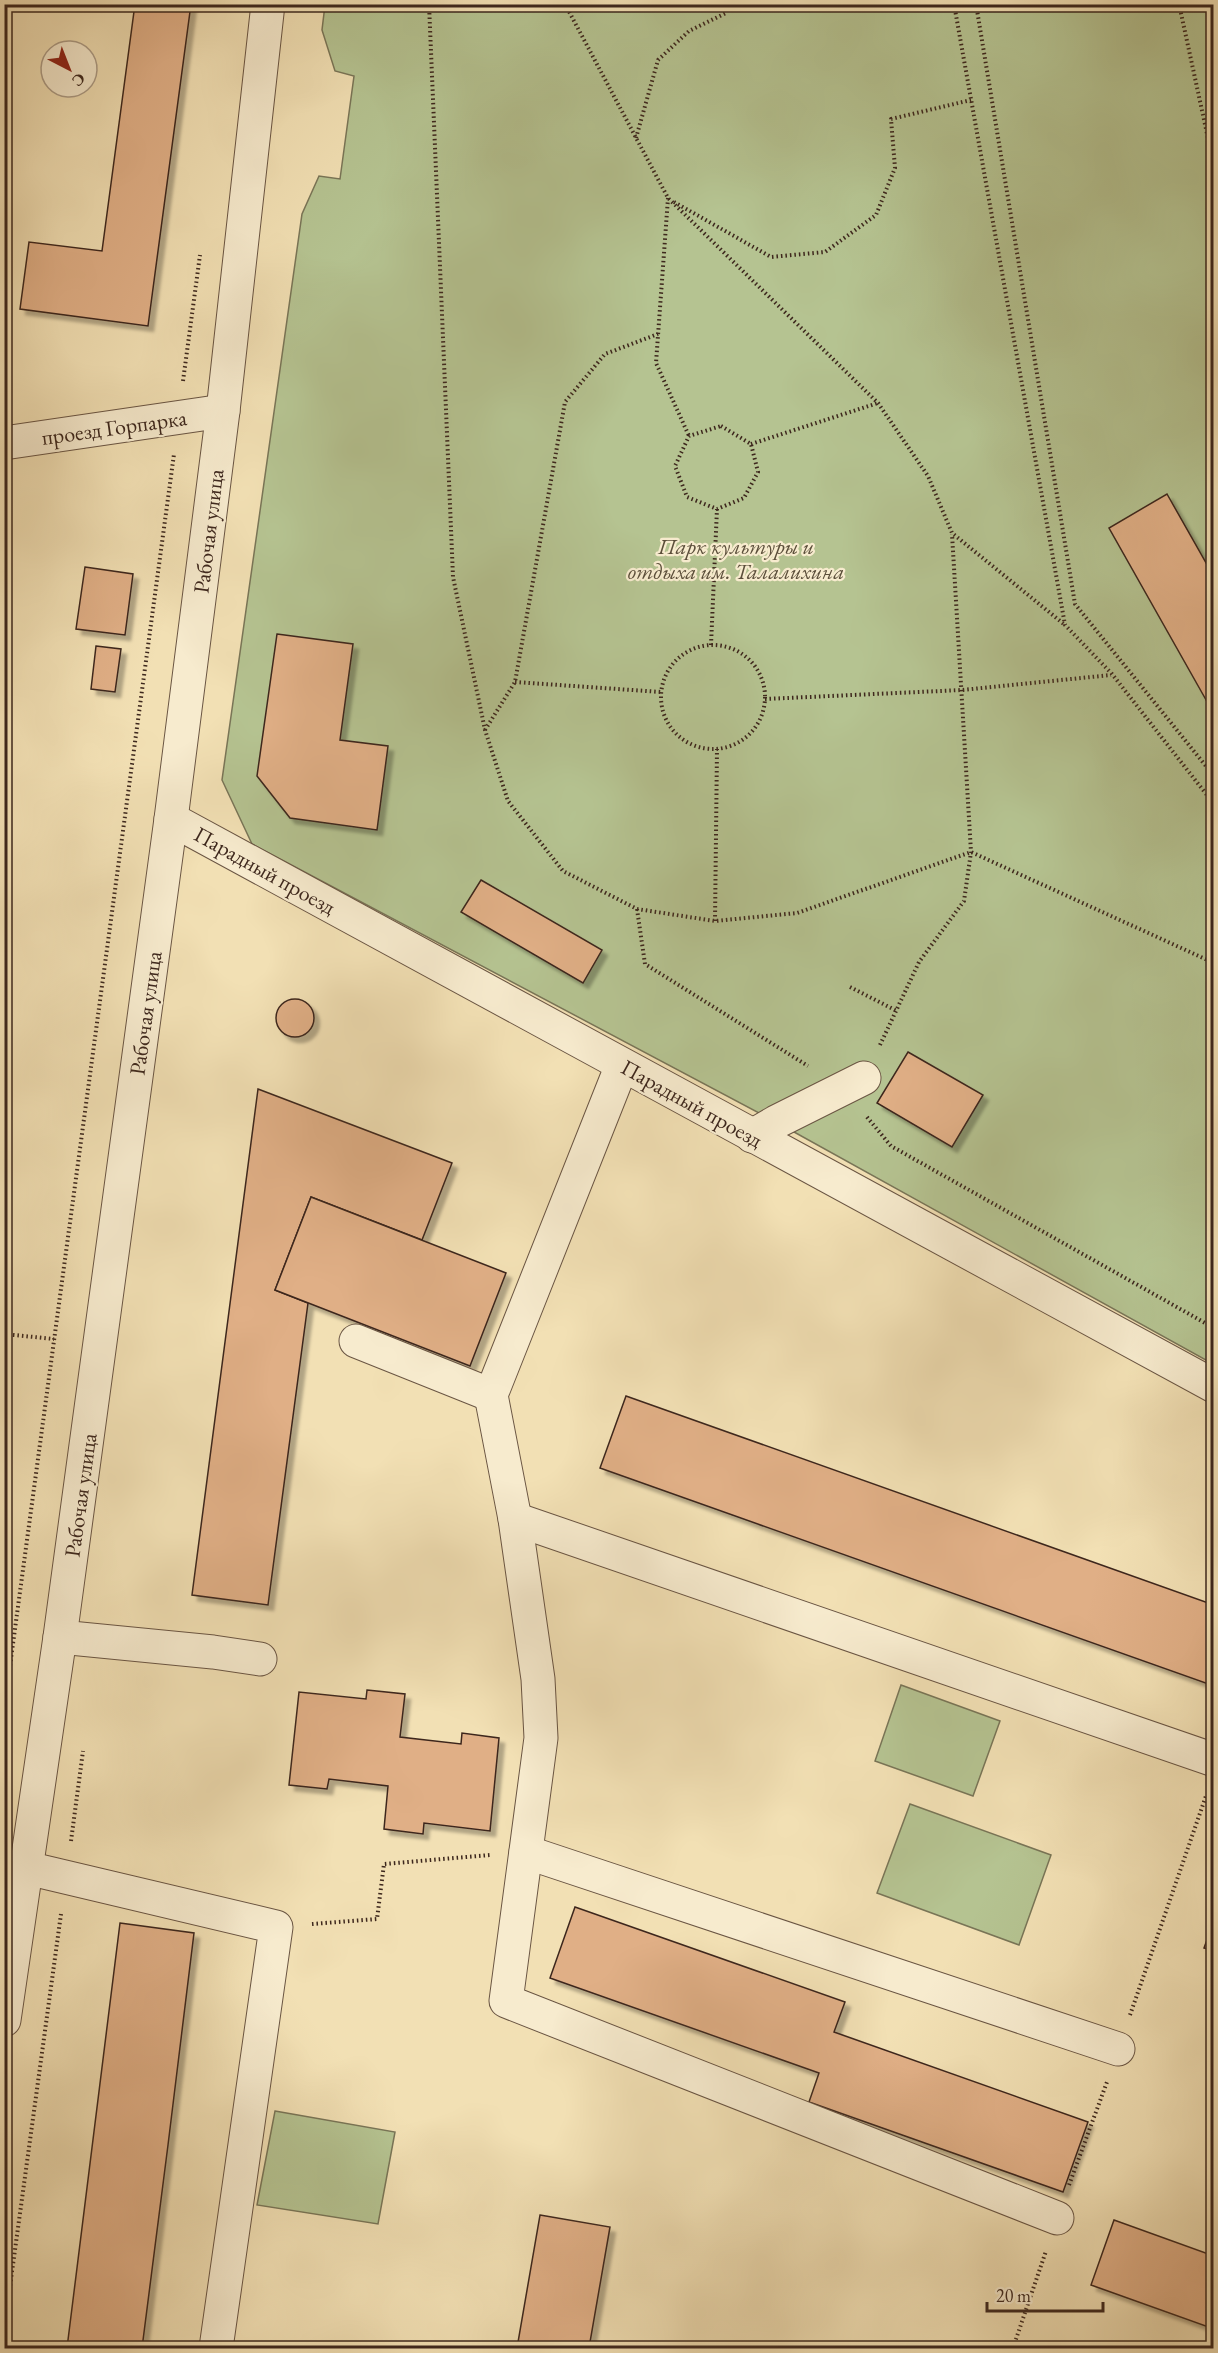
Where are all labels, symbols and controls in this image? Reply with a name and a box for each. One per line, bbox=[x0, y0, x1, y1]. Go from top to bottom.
north arrow bbox=[39, 39, 99, 99]
text: С bbox=[67, 68, 90, 91]
street label: проезд Горпарка bbox=[40, 403, 189, 452]
street label: Рабочая улица bbox=[186, 467, 231, 595]
park label: Парк культуры и отдыха им. Талалихина bbox=[628, 532, 844, 586]
street label: Парадный проезд bbox=[189, 820, 341, 921]
street label: Рабочая улица bbox=[122, 949, 169, 1077]
street label: Парадный проезд bbox=[616, 1053, 768, 1154]
street label: Рабочая улица bbox=[57, 1431, 104, 1559]
scale bar bbox=[987, 2275, 1102, 2313]
text: 20 m bbox=[996, 2284, 1031, 2307]

